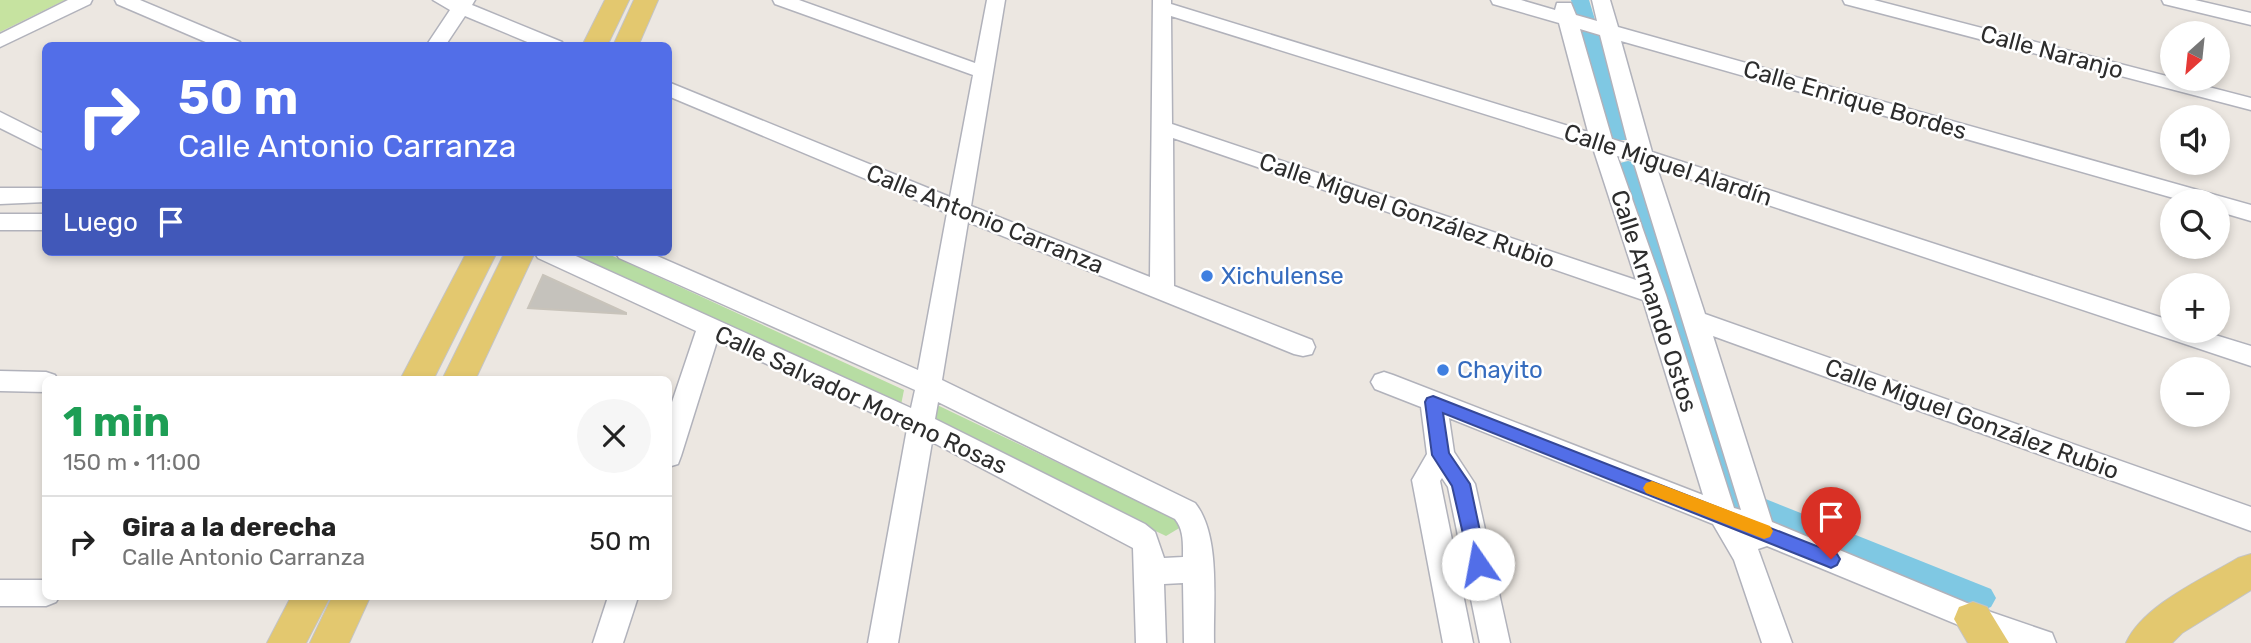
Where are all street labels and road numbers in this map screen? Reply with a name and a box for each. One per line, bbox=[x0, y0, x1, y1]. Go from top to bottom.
street label: Calle Naranjo bbox=[1978, 19, 2126, 85]
street label: Calle Enrique Bordes bbox=[1740, 55, 1970, 145]
street label: Calle Miguel Alardín bbox=[1560, 118, 1776, 212]
street label: Calle Miguel González Rubio bbox=[1256, 147, 1558, 275]
street label: Calle Antonio Carranza bbox=[862, 158, 1108, 280]
street label: Calle Armando Ostos bbox=[1605, 186, 1703, 416]
street label: Calle Salvador Moreno Rosas bbox=[710, 320, 1012, 480]
street label: Calle Miguel González Rubio bbox=[1821, 353, 2123, 485]

